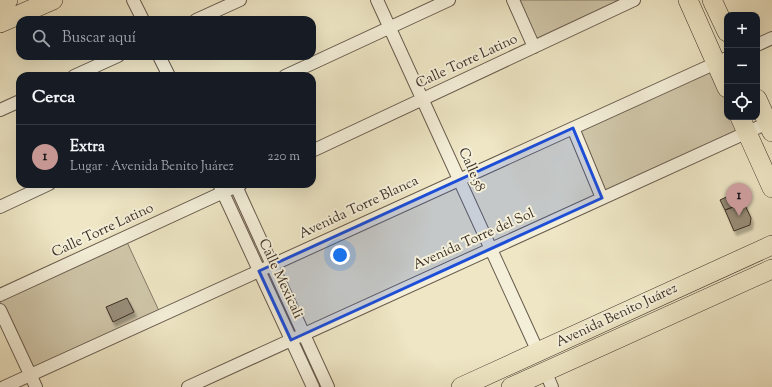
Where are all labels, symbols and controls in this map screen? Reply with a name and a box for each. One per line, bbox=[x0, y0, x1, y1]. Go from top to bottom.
map controls bbox=[724, 12, 760, 120]
button: + bbox=[724, 12, 760, 48]
search box bbox=[16, 16, 316, 60]
icon: search bbox=[30, 27, 52, 49]
text: Buscar aquí bbox=[62, 28, 136, 49]
street label: Calle Torre Latino bbox=[413, 29, 522, 94]
button: − bbox=[724, 48, 760, 84]
button: locate bbox=[724, 84, 760, 120]
text: Cerca bbox=[32, 86, 75, 110]
text: Extra bbox=[70, 137, 105, 158]
street label: Calle 58 bbox=[452, 145, 490, 195]
text: 1 bbox=[43, 148, 47, 166]
text: 220 m bbox=[267, 148, 300, 166]
text: Lugar · Avenida Benito Juárez bbox=[70, 158, 234, 176]
street label: Avenida Torre Blanca bbox=[296, 171, 423, 245]
pin: 1 bbox=[726, 183, 752, 216]
street label: Calle Torre Latino bbox=[49, 198, 158, 263]
street label: Avenida Torre del Sol bbox=[410, 204, 538, 276]
street label: Calle Mexicali bbox=[253, 236, 307, 322]
your location bbox=[330, 245, 350, 265]
street label: Avenida Benito Juárez bbox=[553, 279, 681, 353]

